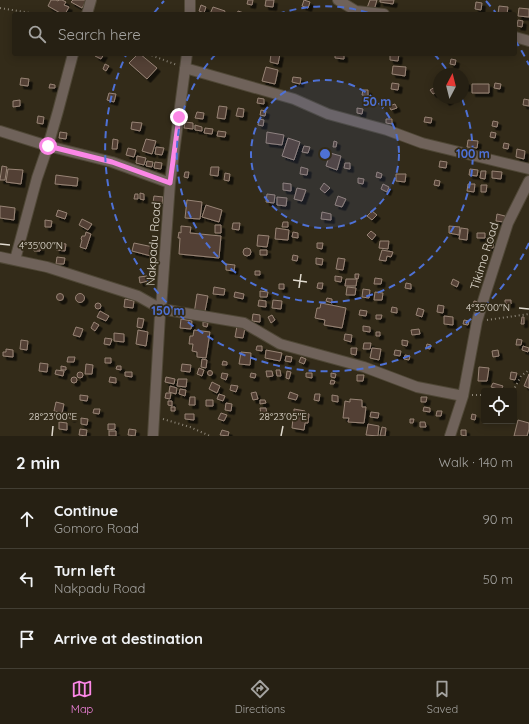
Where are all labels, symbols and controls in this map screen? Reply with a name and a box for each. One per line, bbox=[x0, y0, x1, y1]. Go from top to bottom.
search box bbox=[12, 12, 517, 56]
icon: search bbox=[26, 23, 48, 45]
text: Search here bbox=[58, 25, 141, 44]
north arrow bbox=[433, 68, 469, 104]
text: 50 m bbox=[363, 94, 391, 109]
route end bbox=[170, 108, 188, 126]
route start bbox=[39, 137, 57, 155]
text: 100 m bbox=[456, 146, 490, 161]
centre of rings bbox=[318, 147, 332, 161]
street label: Nakpadu Road bbox=[143, 201, 163, 287]
street label: Tikimo Road bbox=[467, 220, 501, 292]
text: 4°35'00"N bbox=[19, 239, 63, 252]
text: 4°35'00"N bbox=[466, 301, 510, 314]
text: 150 m bbox=[151, 303, 185, 318]
map controls bbox=[481, 388, 517, 424]
button: locate bbox=[481, 388, 517, 424]
text: 28°23'00"E bbox=[29, 410, 78, 423]
text: 28°23'05"E bbox=[259, 410, 307, 423]
text: 2 min bbox=[16, 452, 60, 473]
text: Walk · 140 m bbox=[438, 454, 513, 470]
text: Continue bbox=[54, 501, 118, 520]
icon: ahead bbox=[16, 508, 38, 530]
text: 90 m bbox=[483, 511, 513, 527]
text: Gomoro Road bbox=[54, 520, 139, 536]
text: Turn left bbox=[54, 561, 116, 580]
icon: left bbox=[16, 568, 38, 590]
text: 50 m bbox=[483, 571, 513, 587]
text: Nakpadu Road bbox=[54, 580, 145, 596]
icon: arrive bbox=[16, 628, 38, 650]
text: Arrive at destination bbox=[54, 629, 203, 648]
tab: Map bbox=[71, 678, 93, 716]
tab: Directions bbox=[235, 678, 285, 716]
tab: Saved bbox=[427, 678, 458, 716]

